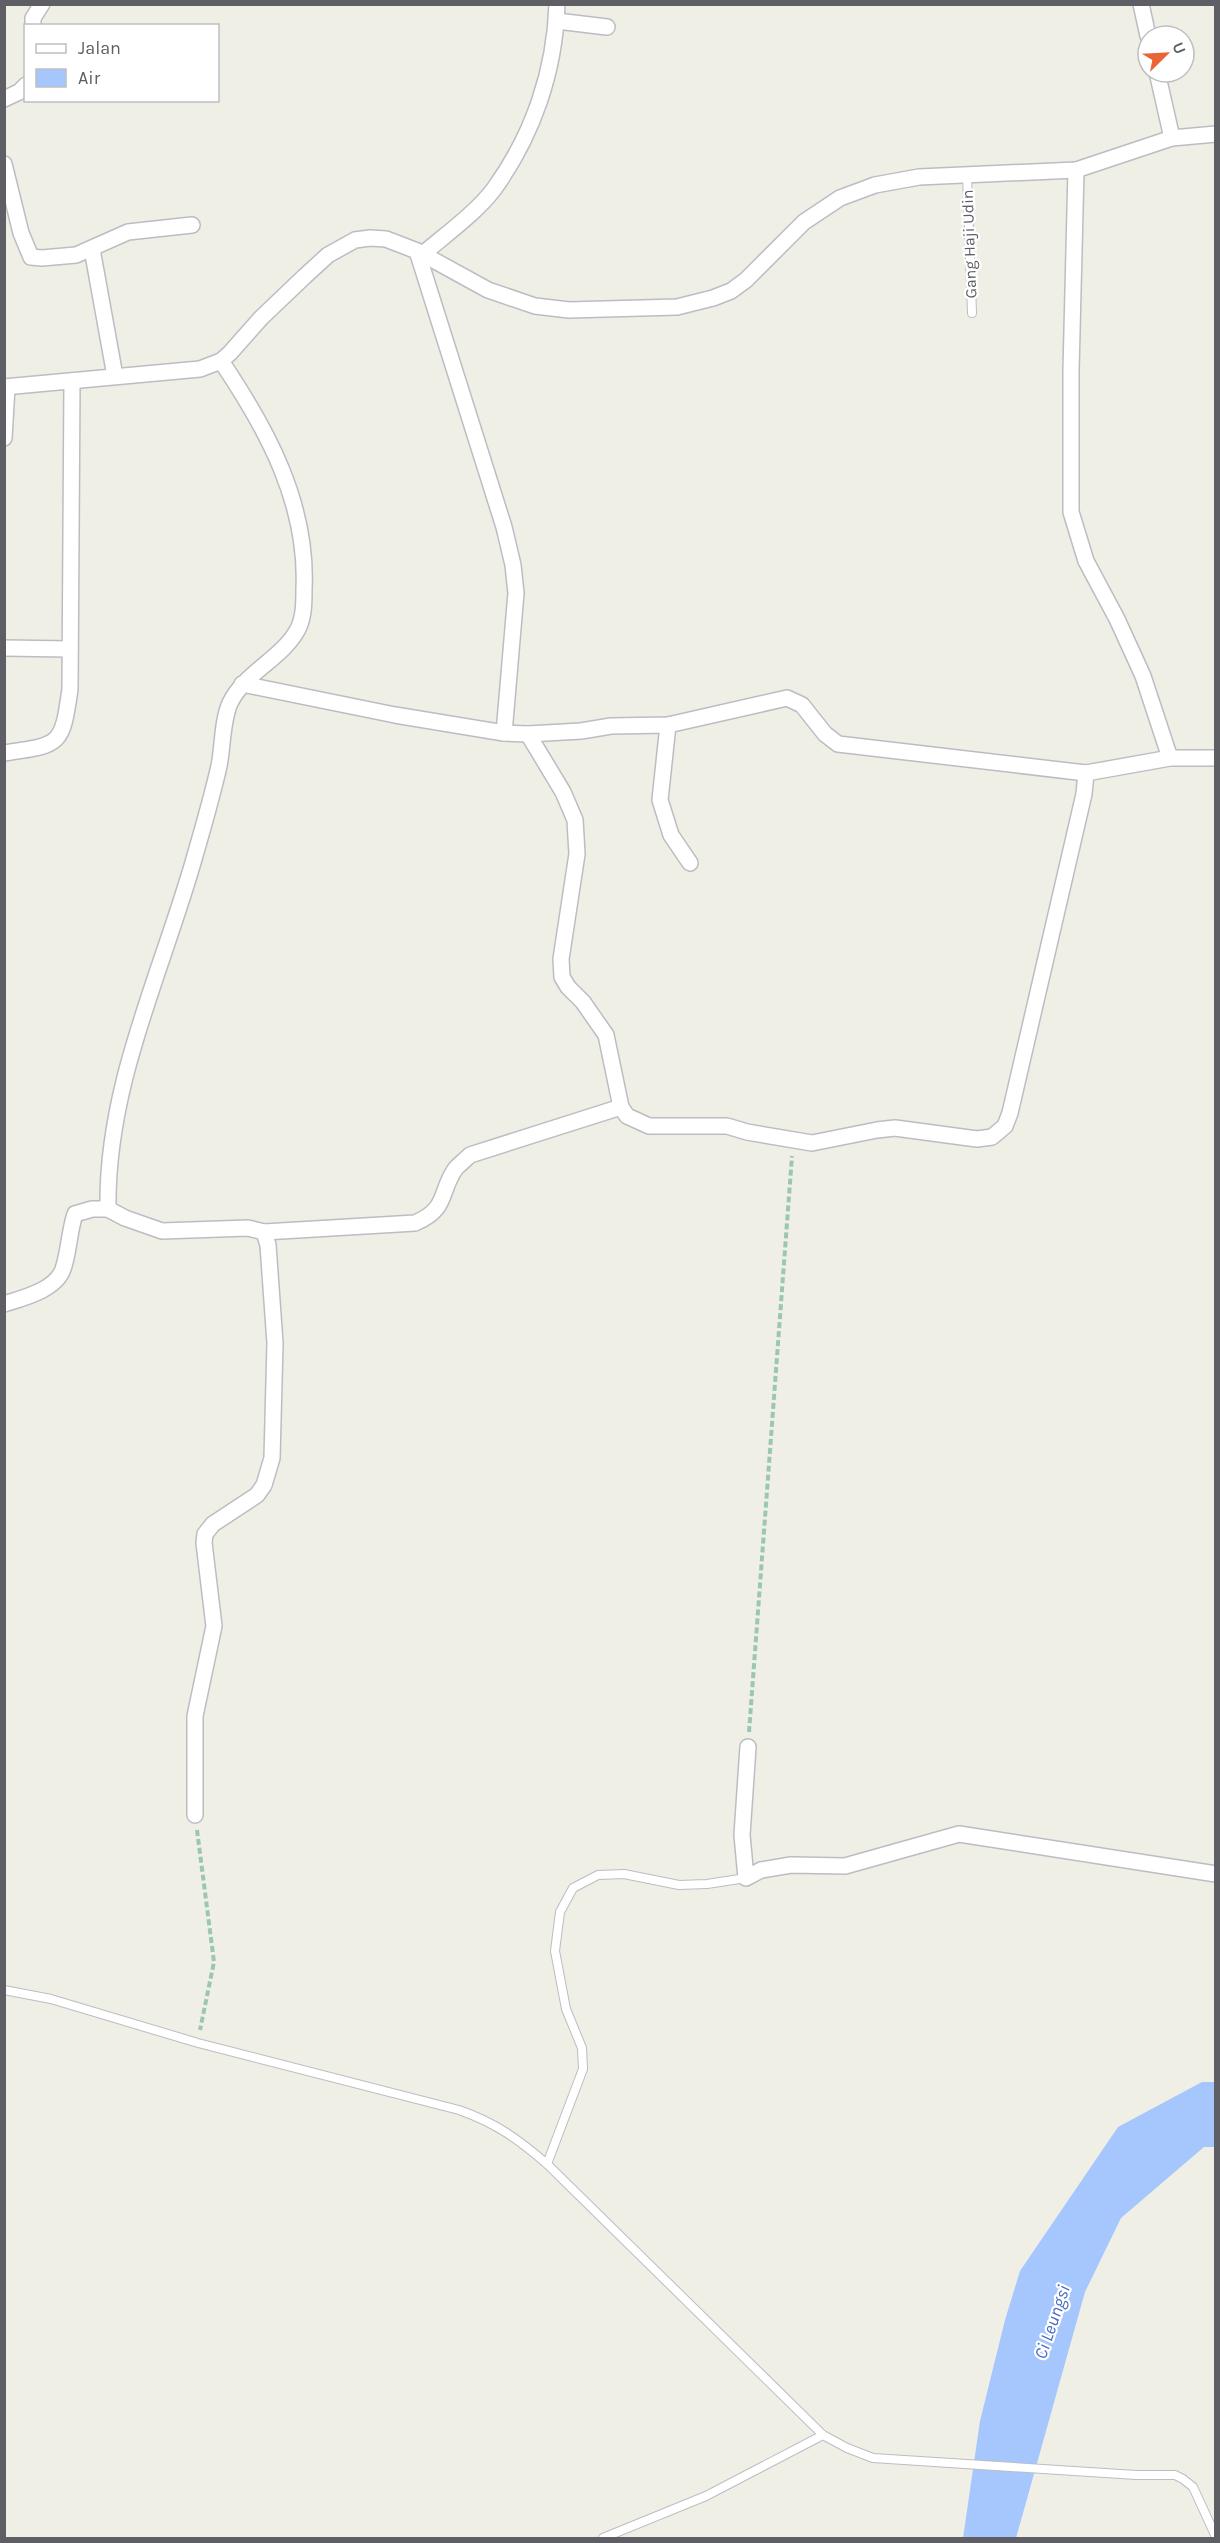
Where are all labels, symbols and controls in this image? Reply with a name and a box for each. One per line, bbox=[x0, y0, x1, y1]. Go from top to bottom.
legend bbox=[24, 24, 219, 102]
north arrow bbox=[1136, 24, 1196, 84]
text: Jalan bbox=[78, 37, 121, 59]
text: U bbox=[1168, 39, 1190, 57]
text: Air bbox=[78, 67, 101, 89]
street label: Gang Haji Udin bbox=[958, 189, 980, 299]
water label: Ci Leungsi bbox=[1029, 2282, 1075, 2362]

